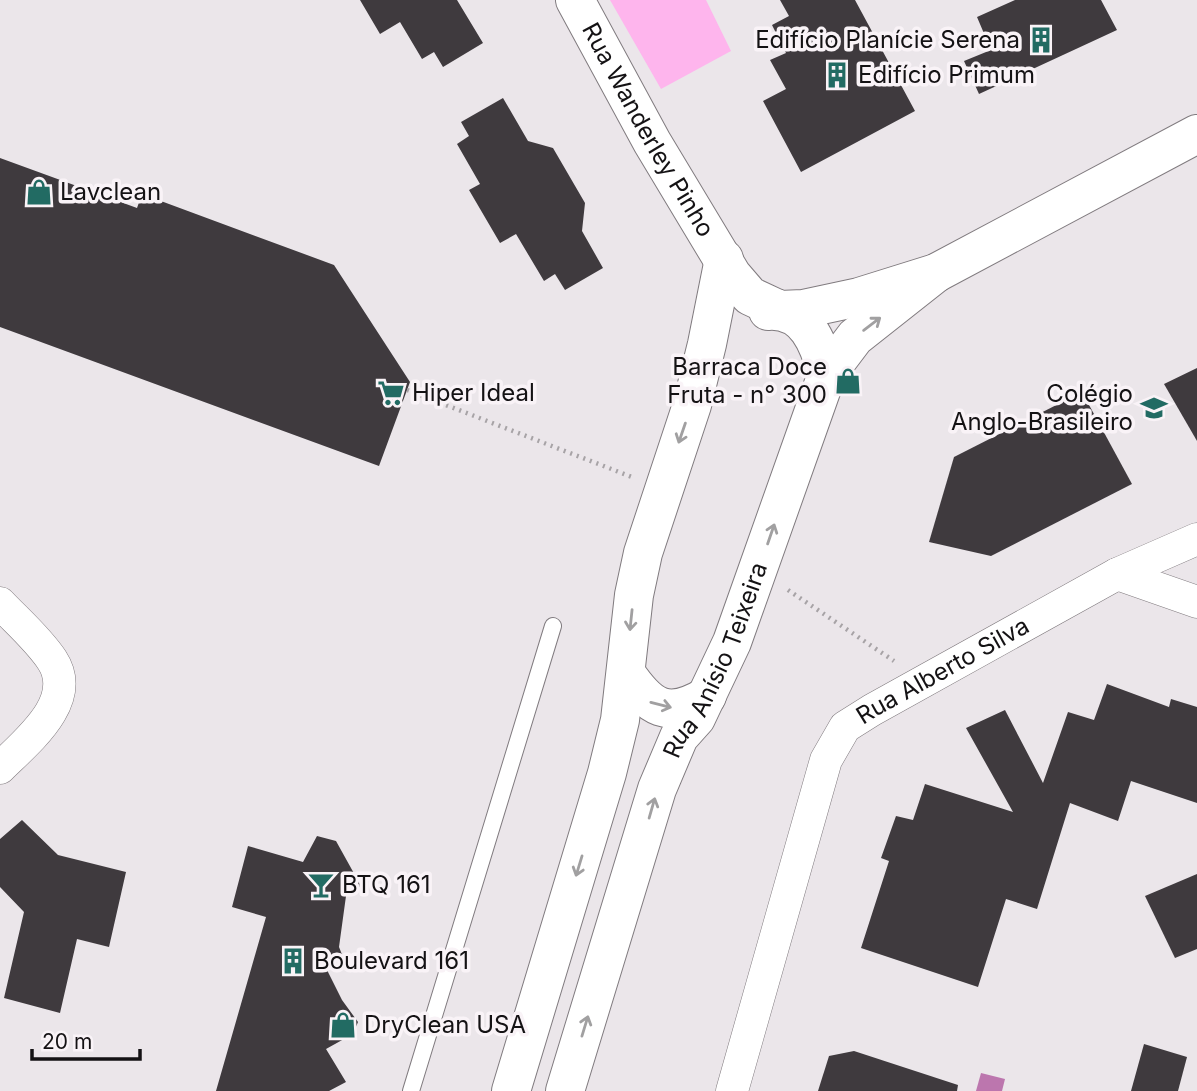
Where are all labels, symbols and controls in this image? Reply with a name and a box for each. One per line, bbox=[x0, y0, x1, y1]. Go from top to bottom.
street label: Rua Wanderley Pinho bbox=[576, 18, 721, 242]
place label: Edifício Planície Serena bbox=[755, 25, 1020, 54]
building icon: Edifício Planície Serena bbox=[1026, 25, 1056, 55]
building icon: Edifício Primum bbox=[822, 60, 852, 90]
place label: Edifício Primum bbox=[858, 60, 1035, 89]
shop icon: Lavclean bbox=[24, 177, 54, 207]
place label: Lavclean bbox=[60, 177, 161, 206]
one-way arrow bbox=[862, 316, 881, 331]
place label: Barraca Doce Fruta - n° 300 bbox=[667, 352, 827, 409]
shop icon: Barraca Doce Fruta - n° 300 bbox=[833, 366, 863, 396]
supermarket icon: Hiper Ideal bbox=[376, 378, 406, 408]
place label: Hiper Ideal bbox=[412, 378, 535, 407]
place label: Colégio Anglo-Brasileiro bbox=[951, 379, 1133, 436]
school or university icon: Colégio Anglo-Brasileiro bbox=[1139, 393, 1169, 423]
one-way arrow bbox=[675, 422, 688, 444]
one-way arrow bbox=[766, 523, 778, 545]
street label: Rua Anísio Teixeira bbox=[657, 558, 773, 762]
one-way arrow bbox=[624, 609, 637, 631]
street label: Rua Alberto Silva bbox=[851, 611, 1034, 730]
one-way arrow bbox=[649, 699, 671, 712]
one-way arrow bbox=[646, 797, 659, 819]
one-way arrow bbox=[571, 855, 584, 877]
bar icon: BTQ 161 bbox=[306, 870, 336, 900]
place label: BTQ 161 bbox=[342, 870, 431, 899]
building icon: Boulevard 161 bbox=[278, 946, 308, 976]
place label: Boulevard 161 bbox=[314, 946, 469, 975]
shop icon: DryClean USA bbox=[328, 1010, 358, 1040]
place label: DryClean USA bbox=[364, 1010, 526, 1039]
one-way arrow bbox=[580, 1015, 593, 1037]
scale bar bbox=[32, 1018, 140, 1062]
text: 20 m bbox=[42, 1029, 92, 1054]

